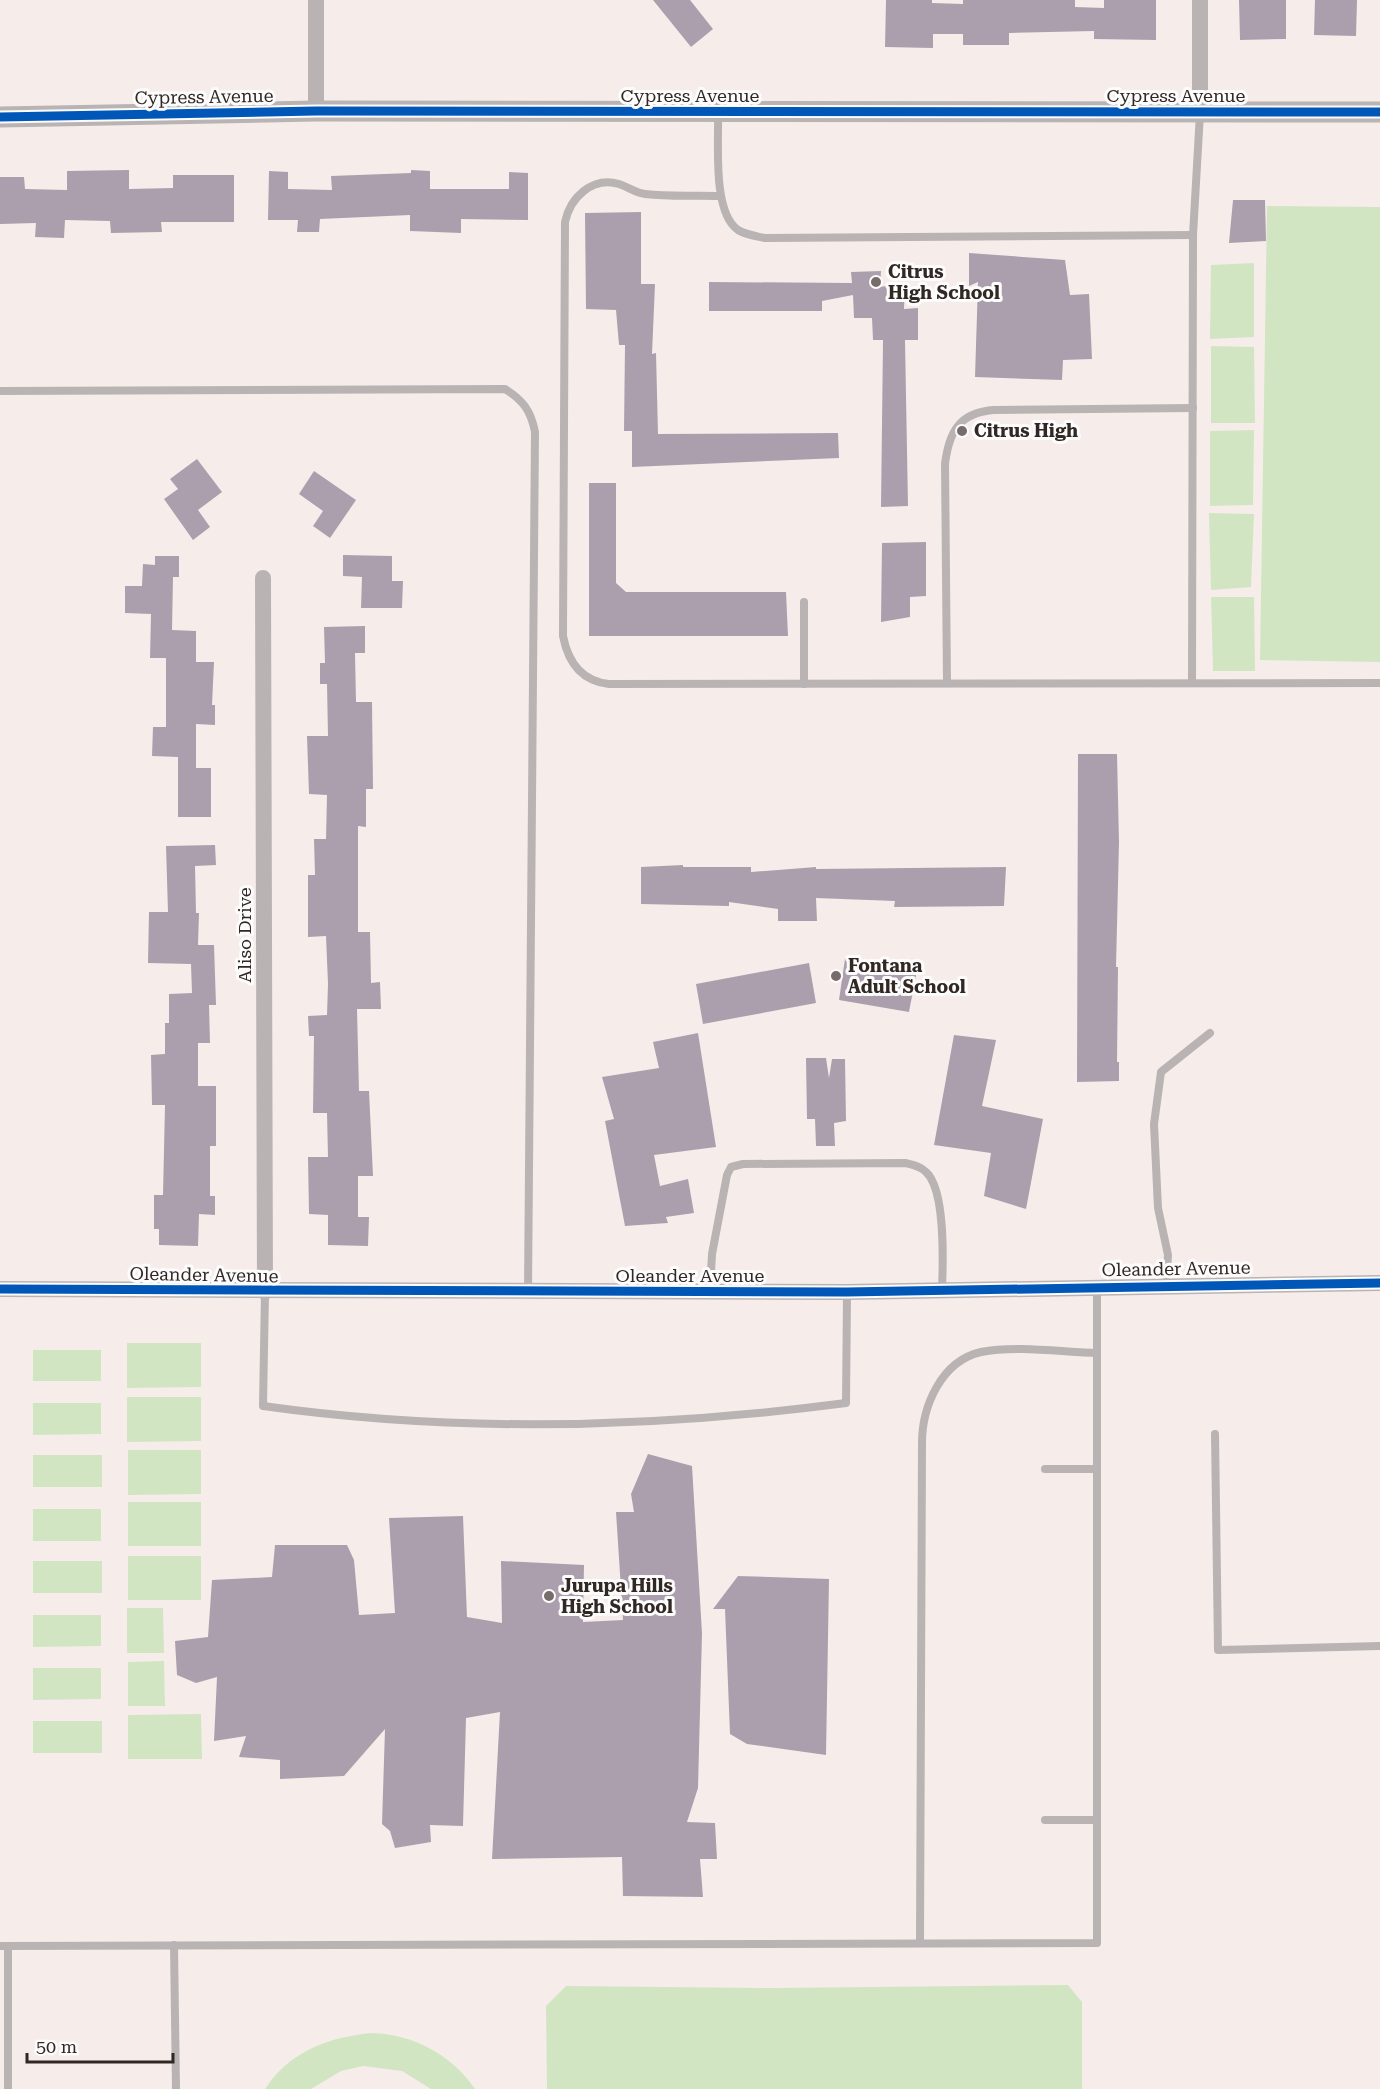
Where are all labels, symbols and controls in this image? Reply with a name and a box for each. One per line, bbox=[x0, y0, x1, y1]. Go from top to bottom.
street label: Cypress Avenue bbox=[134, 85, 274, 108]
street label: Cypress Avenue bbox=[621, 85, 760, 106]
street label: Cypress Avenue bbox=[1107, 85, 1246, 106]
place label: Citrus High School bbox=[888, 261, 1000, 303]
marker: Citrus High School bbox=[869, 275, 883, 289]
place label: Citrus High bbox=[974, 420, 1078, 441]
marker: Citrus High bbox=[955, 424, 969, 438]
street label: Aliso Drive bbox=[234, 887, 255, 983]
place label: Fontana Adult School bbox=[848, 955, 966, 997]
marker: Fontana Adult School bbox=[829, 969, 843, 983]
street label: Oleander Avenue bbox=[1101, 1257, 1251, 1280]
street label: Oleander Avenue bbox=[129, 1263, 279, 1286]
street label: Oleander Avenue bbox=[616, 1265, 765, 1286]
place label: Jurupa Hills High School bbox=[561, 1575, 673, 1617]
marker: Jurupa Hills High School bbox=[542, 1589, 556, 1603]
scale bar bbox=[27, 2026, 172, 2064]
text: 50 m bbox=[36, 2036, 77, 2057]

